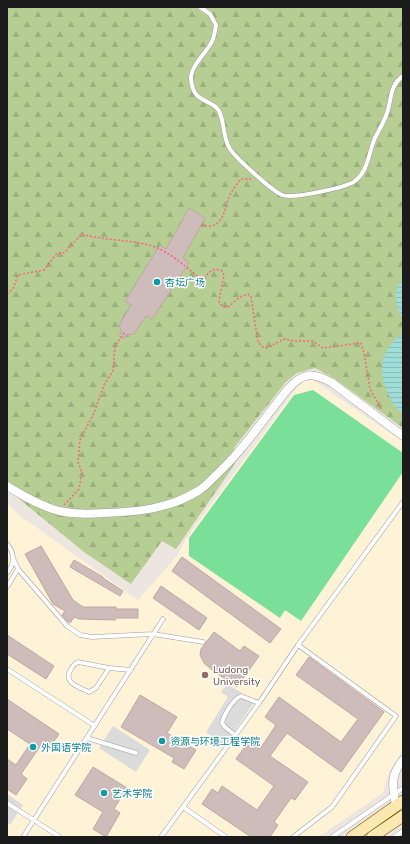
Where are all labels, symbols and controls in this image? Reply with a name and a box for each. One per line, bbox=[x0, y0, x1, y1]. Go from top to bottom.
marker: 杏坛广场 bbox=[152, 277, 162, 287]
place label: 杏坛广场 bbox=[165, 277, 205, 289]
place label: Ludong University bbox=[213, 664, 261, 688]
marker: Ludong University bbox=[200, 670, 210, 680]
marker: 资源与环境工程学院 bbox=[157, 736, 167, 746]
place label: 资源与环境工程学院 bbox=[170, 736, 260, 748]
marker: 外国语学院 bbox=[28, 742, 38, 752]
place label: 外国语学院 bbox=[41, 742, 91, 754]
marker: 艺术学院 bbox=[99, 788, 109, 798]
place label: 艺术学院 bbox=[112, 788, 152, 800]

